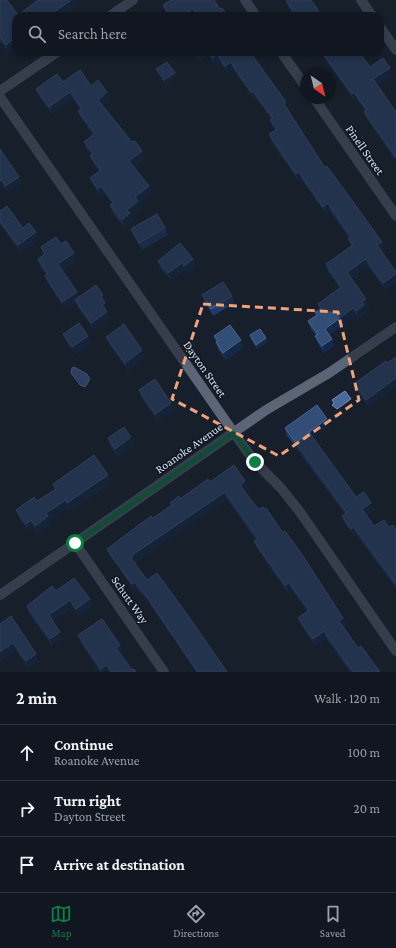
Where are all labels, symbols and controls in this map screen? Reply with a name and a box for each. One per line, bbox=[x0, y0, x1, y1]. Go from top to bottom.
search box bbox=[12, 12, 384, 56]
icon: search bbox=[26, 23, 48, 45]
text: Search here bbox=[58, 26, 127, 42]
north arrow bbox=[300, 68, 336, 104]
street label: Pinell Street bbox=[343, 122, 388, 178]
street label: Dayton Street bbox=[180, 338, 230, 401]
street label: Roanoke Avenue bbox=[153, 420, 225, 476]
route end bbox=[246, 453, 264, 471]
route start bbox=[66, 534, 84, 552]
street label: Schutt Way bbox=[108, 573, 152, 627]
text: 2 min bbox=[16, 689, 57, 708]
text: Walk · 120 m bbox=[314, 691, 380, 706]
text: Continue bbox=[54, 737, 113, 753]
icon: ahead bbox=[16, 742, 38, 764]
text: 100 m bbox=[348, 745, 380, 760]
text: Roanoke Avenue bbox=[54, 753, 140, 768]
text: Turn right bbox=[54, 793, 121, 809]
icon: right bbox=[16, 798, 38, 820]
text: 20 m bbox=[354, 801, 380, 816]
text: Dayton Street bbox=[54, 809, 125, 824]
icon: arrive bbox=[16, 854, 38, 876]
text: Arrive at destination bbox=[54, 857, 185, 873]
tab: Map bbox=[50, 903, 72, 939]
tab: Directions bbox=[173, 903, 219, 939]
tab: Saved bbox=[320, 903, 346, 939]

